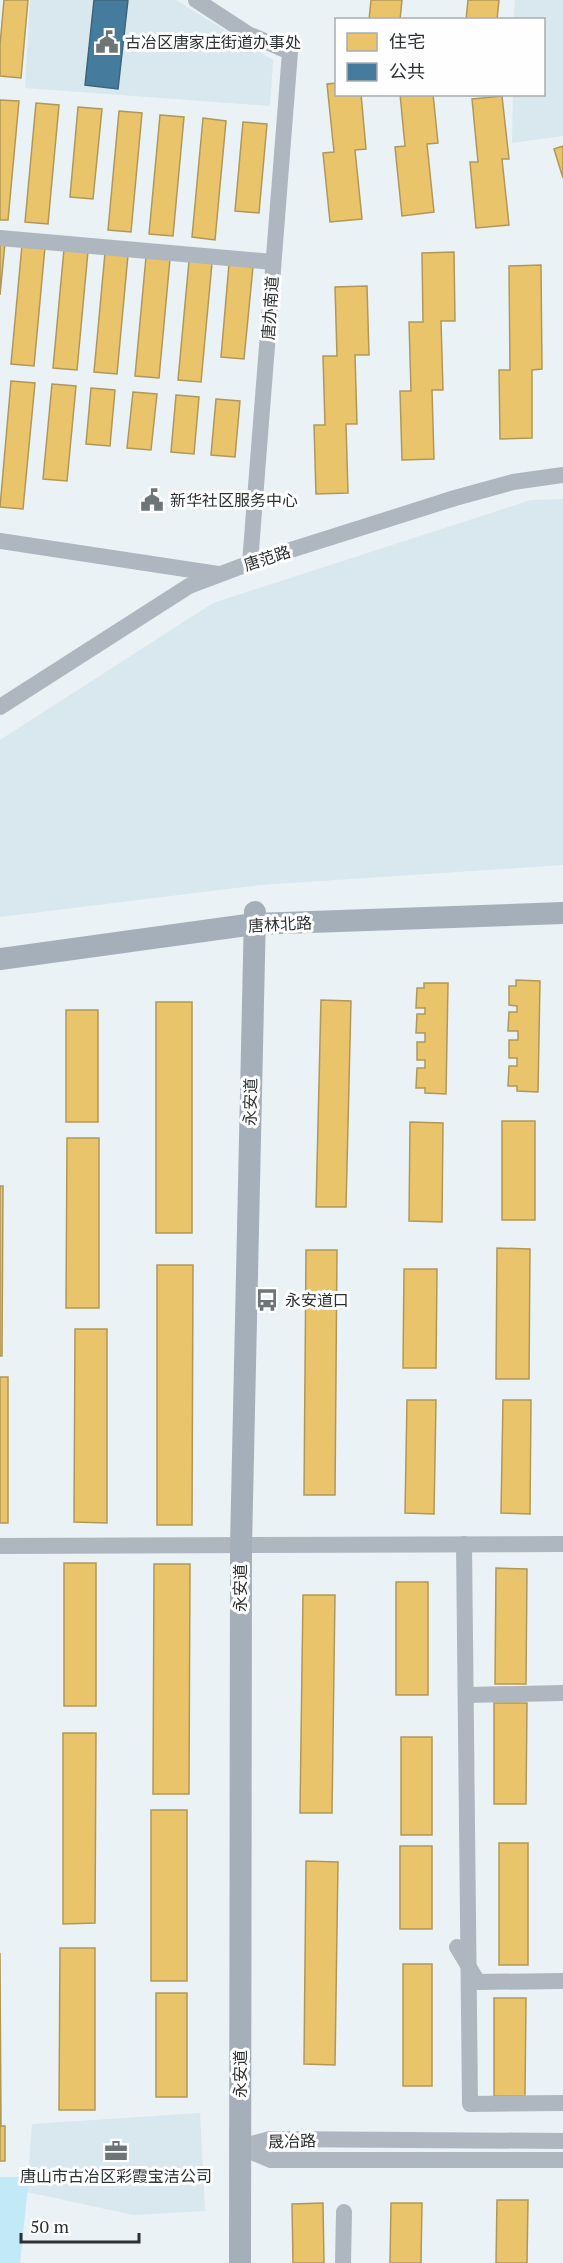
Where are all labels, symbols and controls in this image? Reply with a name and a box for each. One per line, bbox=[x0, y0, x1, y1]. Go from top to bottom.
legend bbox=[335, 18, 545, 96]
public building icon: 古冶区唐家庄街道办事处 bbox=[94, 29, 120, 55]
text: 住宅 bbox=[389, 29, 425, 53]
place label: 古冶区唐家庄街道办事处 bbox=[125, 31, 301, 53]
text: 公共 bbox=[389, 59, 425, 83]
street label: 唐办南道 bbox=[257, 275, 283, 341]
public building icon: 新华社区服务中心 bbox=[139, 487, 165, 513]
place label: 新华社区服务中心 bbox=[170, 489, 298, 511]
street label: 唐范路 bbox=[241, 540, 293, 576]
street label: 唐林北路 bbox=[247, 911, 313, 937]
street label: 永安道 bbox=[239, 1078, 261, 1126]
bus stop icon: 永安道口 bbox=[254, 1287, 280, 1313]
place label: 永安道口 bbox=[285, 1289, 349, 1311]
street label: 永安道 bbox=[229, 1564, 251, 1612]
street label: 永安道 bbox=[229, 2050, 251, 2098]
street label: 晟冶路 bbox=[268, 2129, 316, 2153]
office icon: 唐山市古冶区彩霞宝洁公司 bbox=[103, 2138, 129, 2164]
place label: 唐山市古冶区彩霞宝洁公司 bbox=[20, 2165, 212, 2187]
scale bar bbox=[21, 2206, 140, 2244]
text: 50 m bbox=[30, 2214, 70, 2238]

